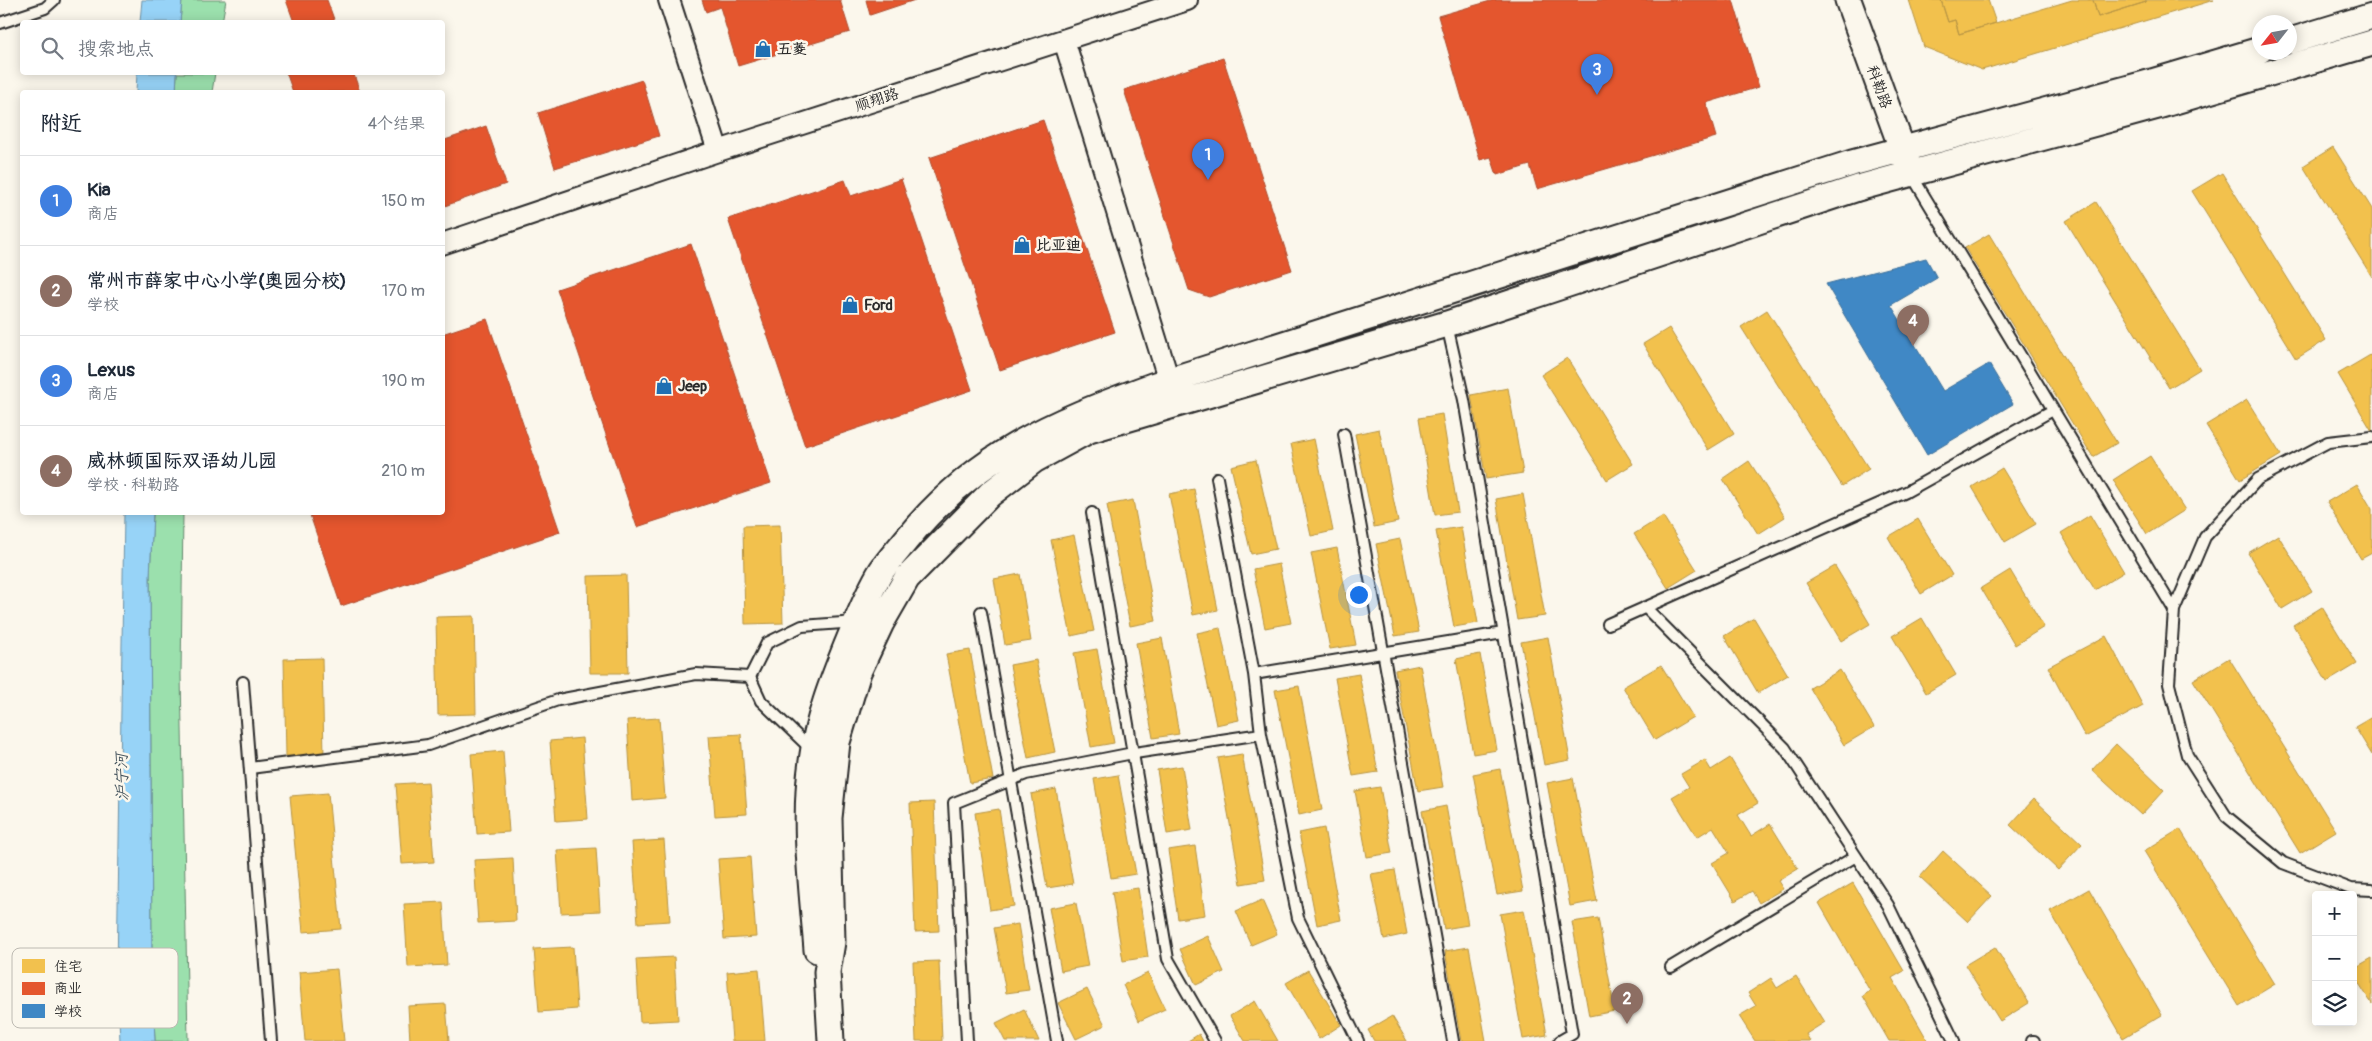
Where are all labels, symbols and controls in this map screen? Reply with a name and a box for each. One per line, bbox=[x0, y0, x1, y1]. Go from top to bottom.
north arrow bbox=[2252, 15, 2297, 60]
search box bbox=[20, 20, 445, 75]
icon: search bbox=[38, 34, 66, 62]
text: 搜索地点 bbox=[78, 37, 154, 61]
shop icon: 五菱 bbox=[753, 39, 773, 59]
place label: 五菱 bbox=[777, 40, 807, 59]
pin: 3 bbox=[1581, 54, 1613, 95]
street label: 科勒路 bbox=[1862, 63, 1896, 111]
street label: 顺翔路 bbox=[853, 84, 901, 116]
text: 附近 bbox=[40, 110, 82, 137]
text: 4个结果 bbox=[368, 114, 425, 134]
pin: 1 bbox=[1192, 139, 1224, 180]
text: Kia bbox=[87, 178, 111, 202]
text: 1 bbox=[53, 191, 59, 211]
text: 150 m bbox=[381, 191, 425, 211]
text: 商店 bbox=[87, 204, 119, 224]
shop icon: 比亚迪 bbox=[1012, 235, 1032, 255]
place label: 比亚迪 bbox=[1036, 236, 1081, 255]
text: 常州市薛家中心小学(奥园分校) bbox=[87, 269, 347, 293]
text: 2 bbox=[52, 281, 60, 301]
text: 170 m bbox=[382, 281, 425, 301]
text: 学校 bbox=[87, 295, 119, 315]
shop icon: Ford bbox=[840, 295, 860, 315]
place label: Ford bbox=[864, 296, 893, 315]
pin: 4 bbox=[1897, 305, 1929, 346]
text: Lexus bbox=[87, 358, 135, 382]
text: 3 bbox=[52, 371, 60, 391]
text: 190 m bbox=[382, 371, 425, 391]
shop icon: Jeep bbox=[654, 376, 674, 396]
place label: Jeep bbox=[678, 377, 707, 396]
text: 商店 bbox=[87, 384, 119, 404]
text: 威林顿国际双语幼儿园 bbox=[87, 449, 277, 473]
text: 4 bbox=[51, 461, 61, 481]
text: 210 m bbox=[381, 461, 425, 481]
text: 学校 · 科勒路 bbox=[87, 475, 179, 495]
your location bbox=[1346, 582, 1372, 608]
water label: 沪宁河 bbox=[112, 750, 132, 801]
map controls bbox=[2312, 891, 2357, 1026]
button: + bbox=[2312, 891, 2357, 936]
button: − bbox=[2312, 936, 2357, 981]
legend bbox=[12, 948, 178, 1028]
text: 住宅 bbox=[54, 958, 82, 975]
text: 商业 bbox=[54, 980, 82, 997]
button: layers bbox=[2312, 981, 2357, 1026]
pin: 2 bbox=[1611, 983, 1643, 1024]
text: 学校 bbox=[54, 1003, 82, 1020]

